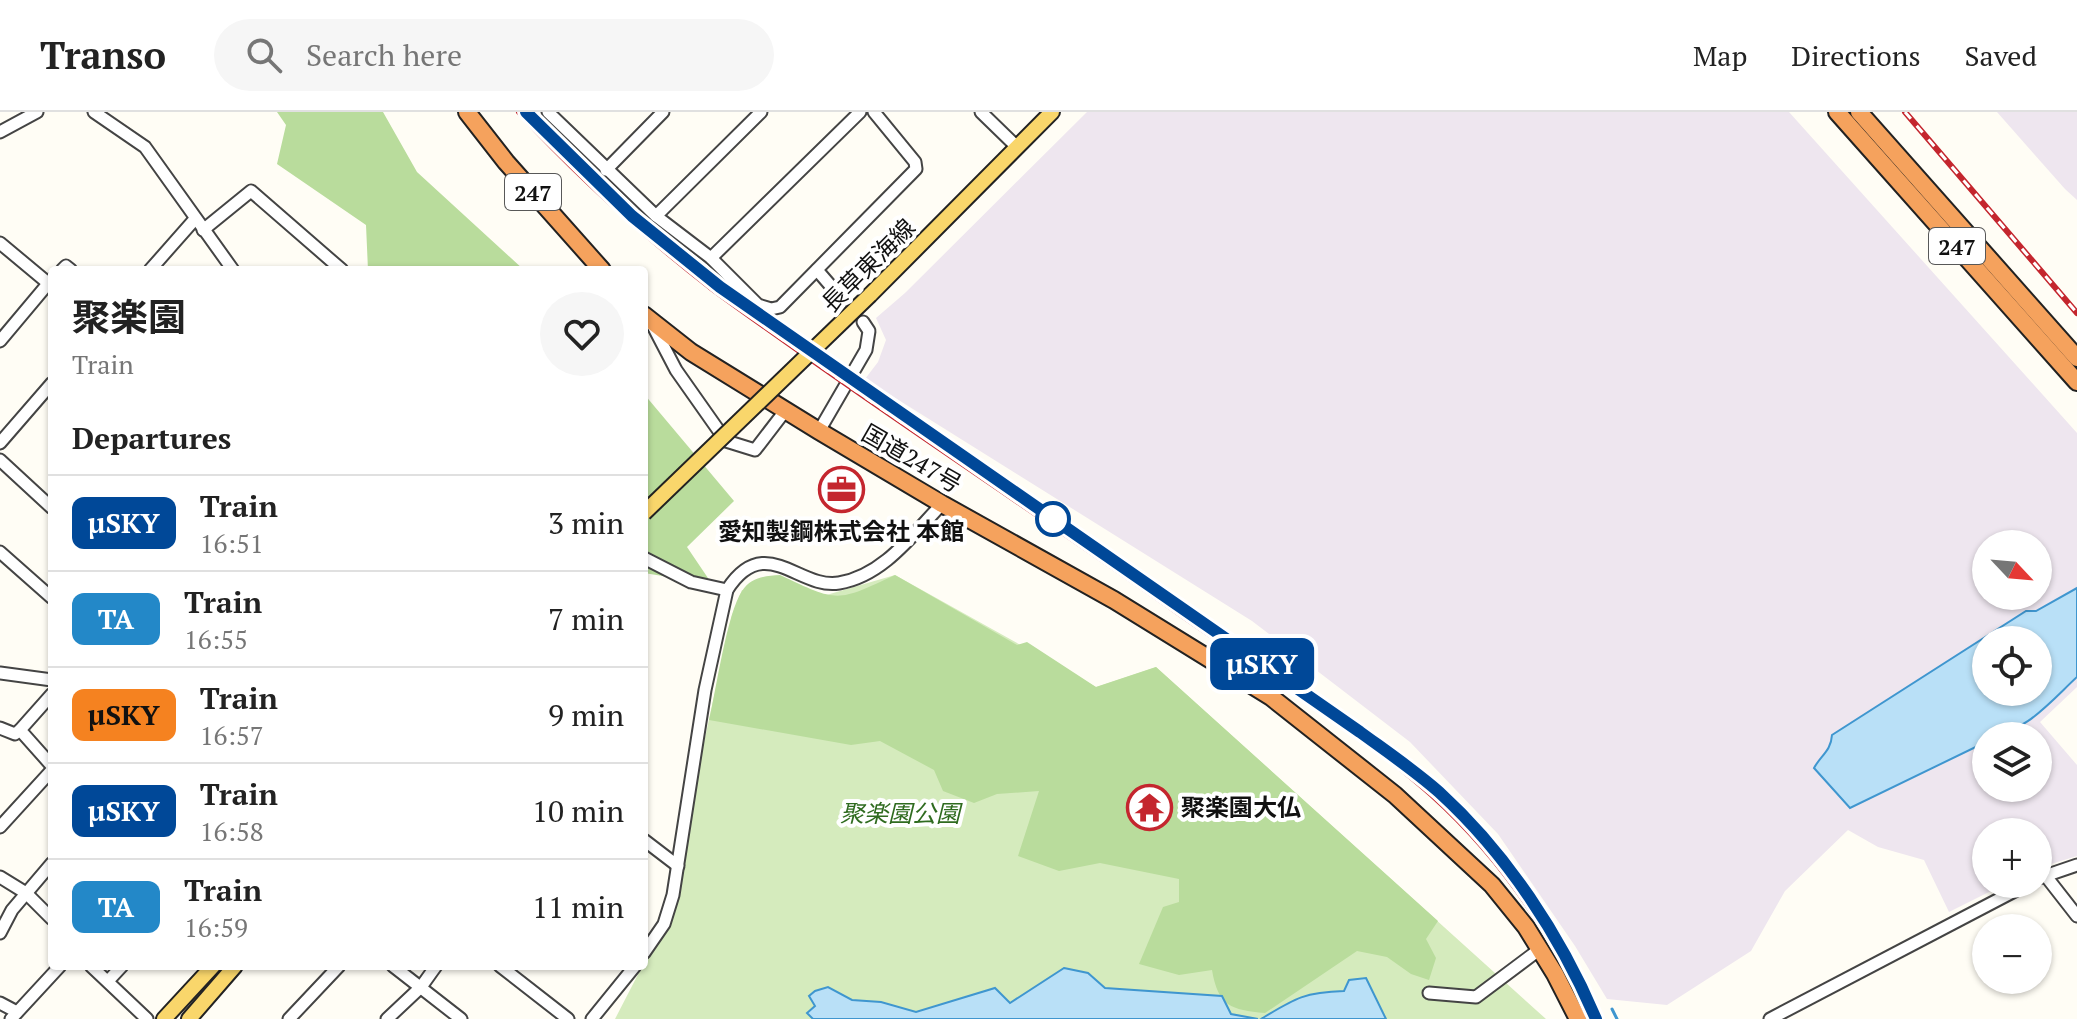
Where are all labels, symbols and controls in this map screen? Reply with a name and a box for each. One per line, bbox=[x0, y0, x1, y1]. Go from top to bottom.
search box bbox=[214, 19, 774, 91]
text: Transo bbox=[40, 30, 166, 80]
icon: search bbox=[242, 33, 286, 77]
text: Search here bbox=[306, 35, 462, 75]
text: Map bbox=[1693, 37, 1747, 74]
text: Directions bbox=[1791, 37, 1921, 74]
text: Saved bbox=[1965, 37, 2037, 74]
road number: 247 bbox=[505, 174, 561, 210]
street label: 長草東海線 bbox=[814, 211, 922, 319]
road number: 247 bbox=[1929, 228, 1985, 264]
text: 聚楽園 bbox=[72, 292, 186, 342]
button: heart bbox=[540, 292, 624, 376]
text: Train bbox=[72, 347, 134, 381]
street label: 国道247号 bbox=[856, 417, 968, 499]
text: Departures bbox=[72, 418, 231, 458]
office icon: 愛知製鋼株式会社 本館 bbox=[817, 465, 865, 513]
text: Train bbox=[200, 486, 278, 526]
unlabelled marker bbox=[1036, 502, 1070, 536]
text: 3 min bbox=[548, 503, 624, 543]
text: μSKY bbox=[88, 504, 160, 541]
place label: 愛知製鋼株式会社 本館 bbox=[718, 515, 964, 547]
text: 16:51 bbox=[200, 526, 264, 560]
north arrow bbox=[1972, 530, 2052, 610]
map controls bbox=[1972, 530, 2052, 994]
text: Train bbox=[184, 582, 262, 622]
text: 7 min bbox=[548, 599, 624, 639]
text: TA bbox=[98, 600, 134, 637]
text: 16:55 bbox=[184, 622, 248, 656]
button: locate bbox=[1972, 626, 2052, 706]
line badge: μSKY bbox=[1206, 638, 1318, 690]
text: μSKY bbox=[1226, 645, 1298, 682]
text: Train bbox=[200, 678, 278, 718]
text: 9 min bbox=[548, 695, 624, 735]
text: μSKY bbox=[88, 696, 160, 733]
text: 16:57 bbox=[200, 718, 264, 752]
button: layers bbox=[1972, 722, 2052, 802]
text: Train bbox=[200, 774, 278, 814]
temple icon: 聚楽園大仏 bbox=[1126, 783, 1174, 831]
text: 10 min bbox=[532, 791, 624, 831]
place label: 聚楽園大仏 bbox=[1181, 791, 1301, 823]
text: μSKY bbox=[88, 792, 160, 829]
park label: 聚楽園公園 bbox=[840, 797, 963, 829]
text: 16:58 bbox=[200, 814, 264, 848]
button: + bbox=[1972, 818, 2052, 898]
text: Train bbox=[184, 870, 262, 910]
text: 11 min bbox=[532, 887, 624, 927]
text: TA bbox=[98, 888, 134, 925]
text: 16:59 bbox=[184, 910, 248, 944]
button: − bbox=[1972, 914, 2052, 994]

